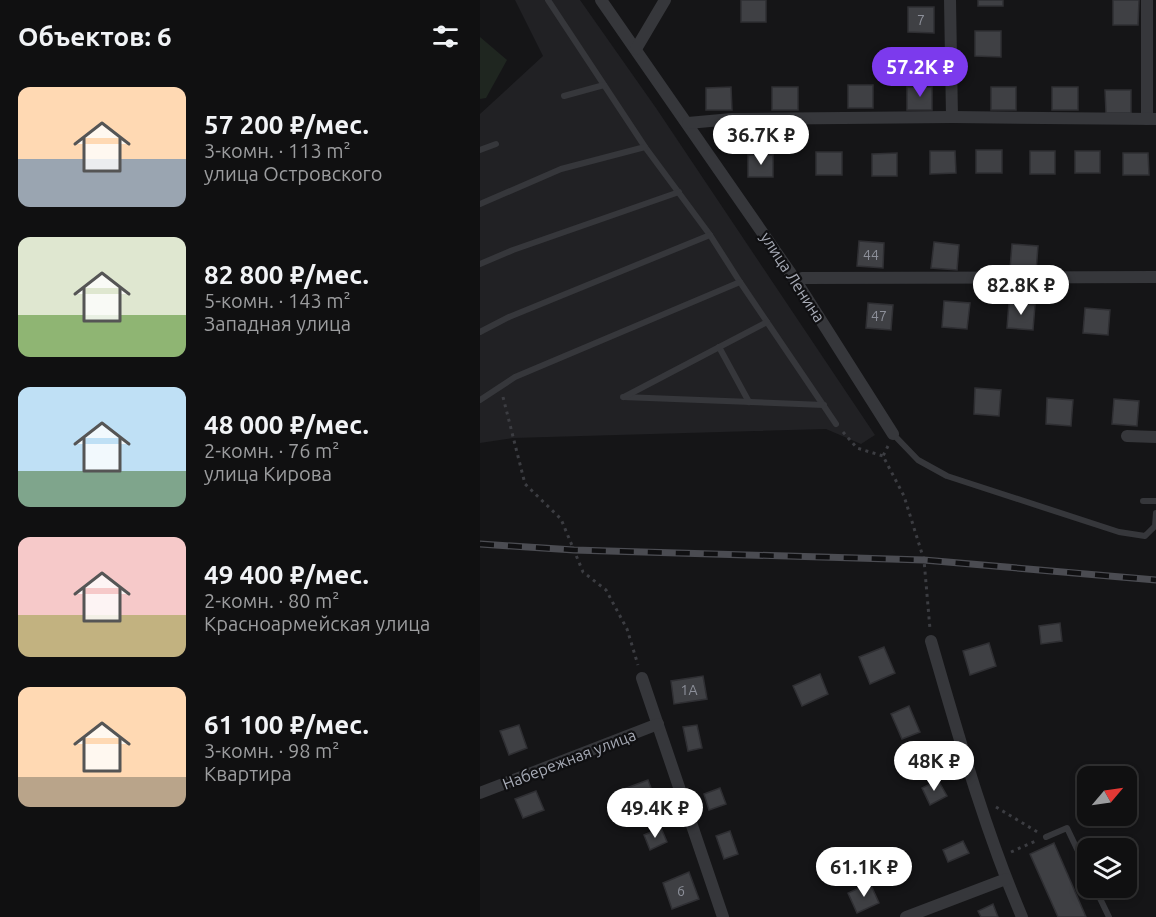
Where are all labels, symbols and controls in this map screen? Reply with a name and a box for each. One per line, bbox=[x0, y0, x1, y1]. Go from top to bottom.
house number: 7 bbox=[917, 12, 925, 28]
icon: filters bbox=[429, 20, 462, 53]
text: Объектов: 6 bbox=[18, 22, 172, 51]
pin: 57.2K ₽ bbox=[865, 47, 975, 98]
text: 57.2K ₽ bbox=[886, 55, 954, 78]
text: 57 200 ₽/мес. bbox=[204, 110, 369, 139]
icon: home bbox=[66, 111, 138, 183]
pin: 36.7K ₽ bbox=[706, 115, 816, 166]
text: 36.7K ₽ bbox=[727, 123, 795, 146]
text: 3-комн. · 113 m² bbox=[204, 139, 351, 162]
text: улица Островского bbox=[204, 162, 382, 185]
street label: улица Ленина bbox=[757, 229, 829, 325]
house number: 44 bbox=[863, 247, 879, 263]
text: 82 800 ₽/мес. bbox=[204, 260, 369, 289]
icon: home bbox=[66, 261, 138, 333]
pin: 82.8K ₽ bbox=[966, 265, 1076, 316]
text: 82.8K ₽ bbox=[987, 273, 1055, 296]
text: 5-комн. · 143 m² bbox=[204, 289, 351, 312]
house number: 47 bbox=[871, 308, 887, 324]
text: Западная улица bbox=[204, 312, 351, 335]
text: 48 000 ₽/мес. bbox=[204, 410, 369, 439]
icon: home bbox=[66, 411, 138, 483]
text: 2-комн. · 76 m² bbox=[204, 439, 339, 462]
text: улица Кирова bbox=[204, 462, 332, 485]
text: 49 400 ₽/мес. bbox=[204, 560, 369, 589]
icon: home bbox=[66, 561, 138, 633]
text: 2-комн. · 80 m² bbox=[204, 589, 339, 612]
text: Красноармейская улица bbox=[204, 612, 430, 635]
house number: 1А bbox=[681, 682, 698, 698]
text: 61 100 ₽/мес. bbox=[204, 710, 369, 739]
icon: home bbox=[66, 711, 138, 783]
street label: Набережная улица bbox=[500, 725, 638, 793]
text: 3-комн. · 98 m² bbox=[204, 739, 339, 762]
pin: 48K ₽ bbox=[892, 741, 976, 792]
text: 48K ₽ bbox=[908, 749, 960, 772]
text: Квартира bbox=[204, 762, 292, 785]
north arrow bbox=[1077, 766, 1137, 826]
map controls bbox=[1077, 766, 1137, 898]
pin: 49.4K ₽ bbox=[600, 788, 710, 839]
text: 49.4K ₽ bbox=[621, 796, 689, 819]
button: layers bbox=[1077, 838, 1137, 898]
pin: 61.1K ₽ bbox=[809, 847, 919, 898]
text: 61.1K ₽ bbox=[830, 855, 898, 878]
house number: 6 bbox=[677, 883, 685, 899]

